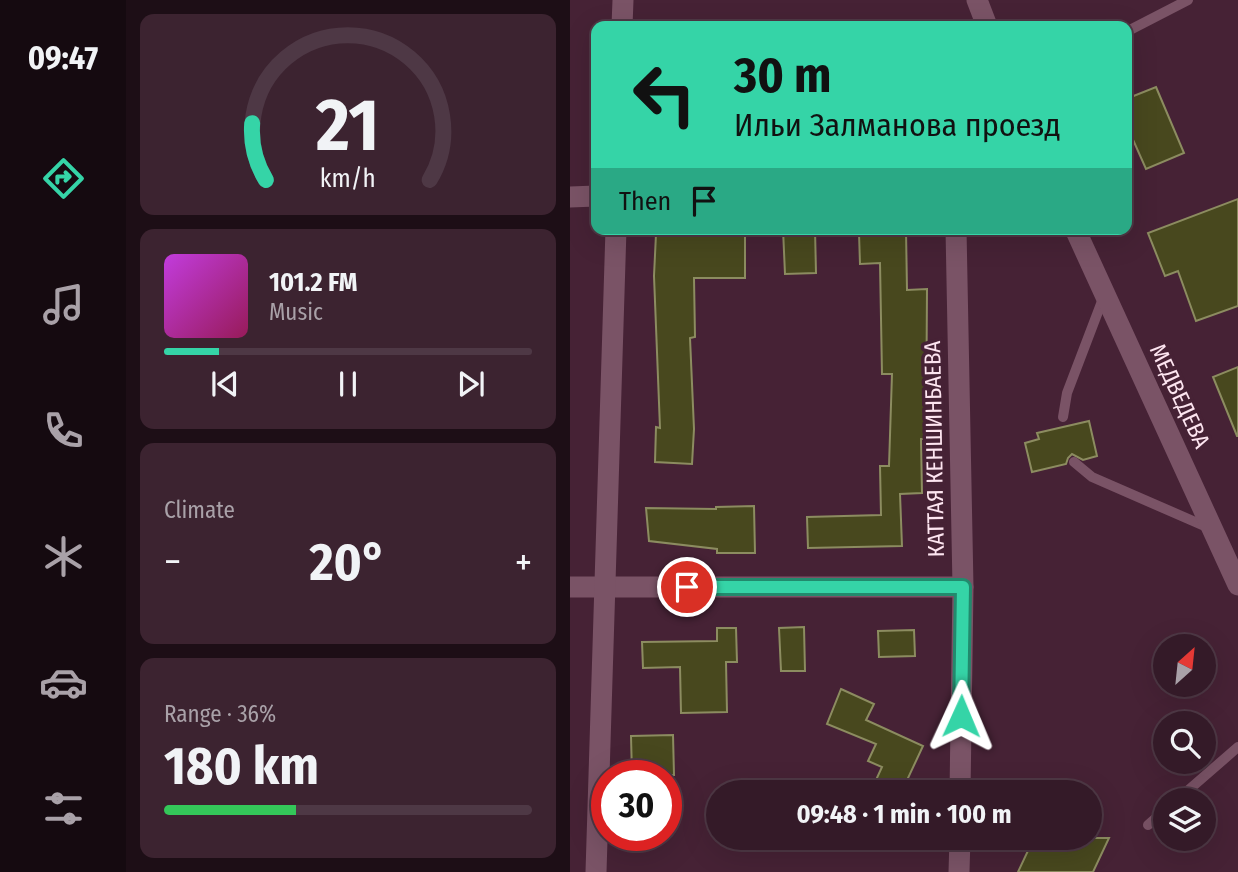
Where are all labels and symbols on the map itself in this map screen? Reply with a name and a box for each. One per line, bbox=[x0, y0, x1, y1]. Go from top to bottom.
street label: КАТТАЯ КЕНШИНБАЕВА bbox=[918, 340, 950, 558]
street label: МЕДВЕДЕВА bbox=[1144, 340, 1216, 452]
pin bbox=[657, 557, 717, 617]
north arrow bbox=[1153, 634, 1216, 696]
position arrow bbox=[924, 679, 998, 753]
speed limit sign: 30 bbox=[591, 760, 682, 851]

